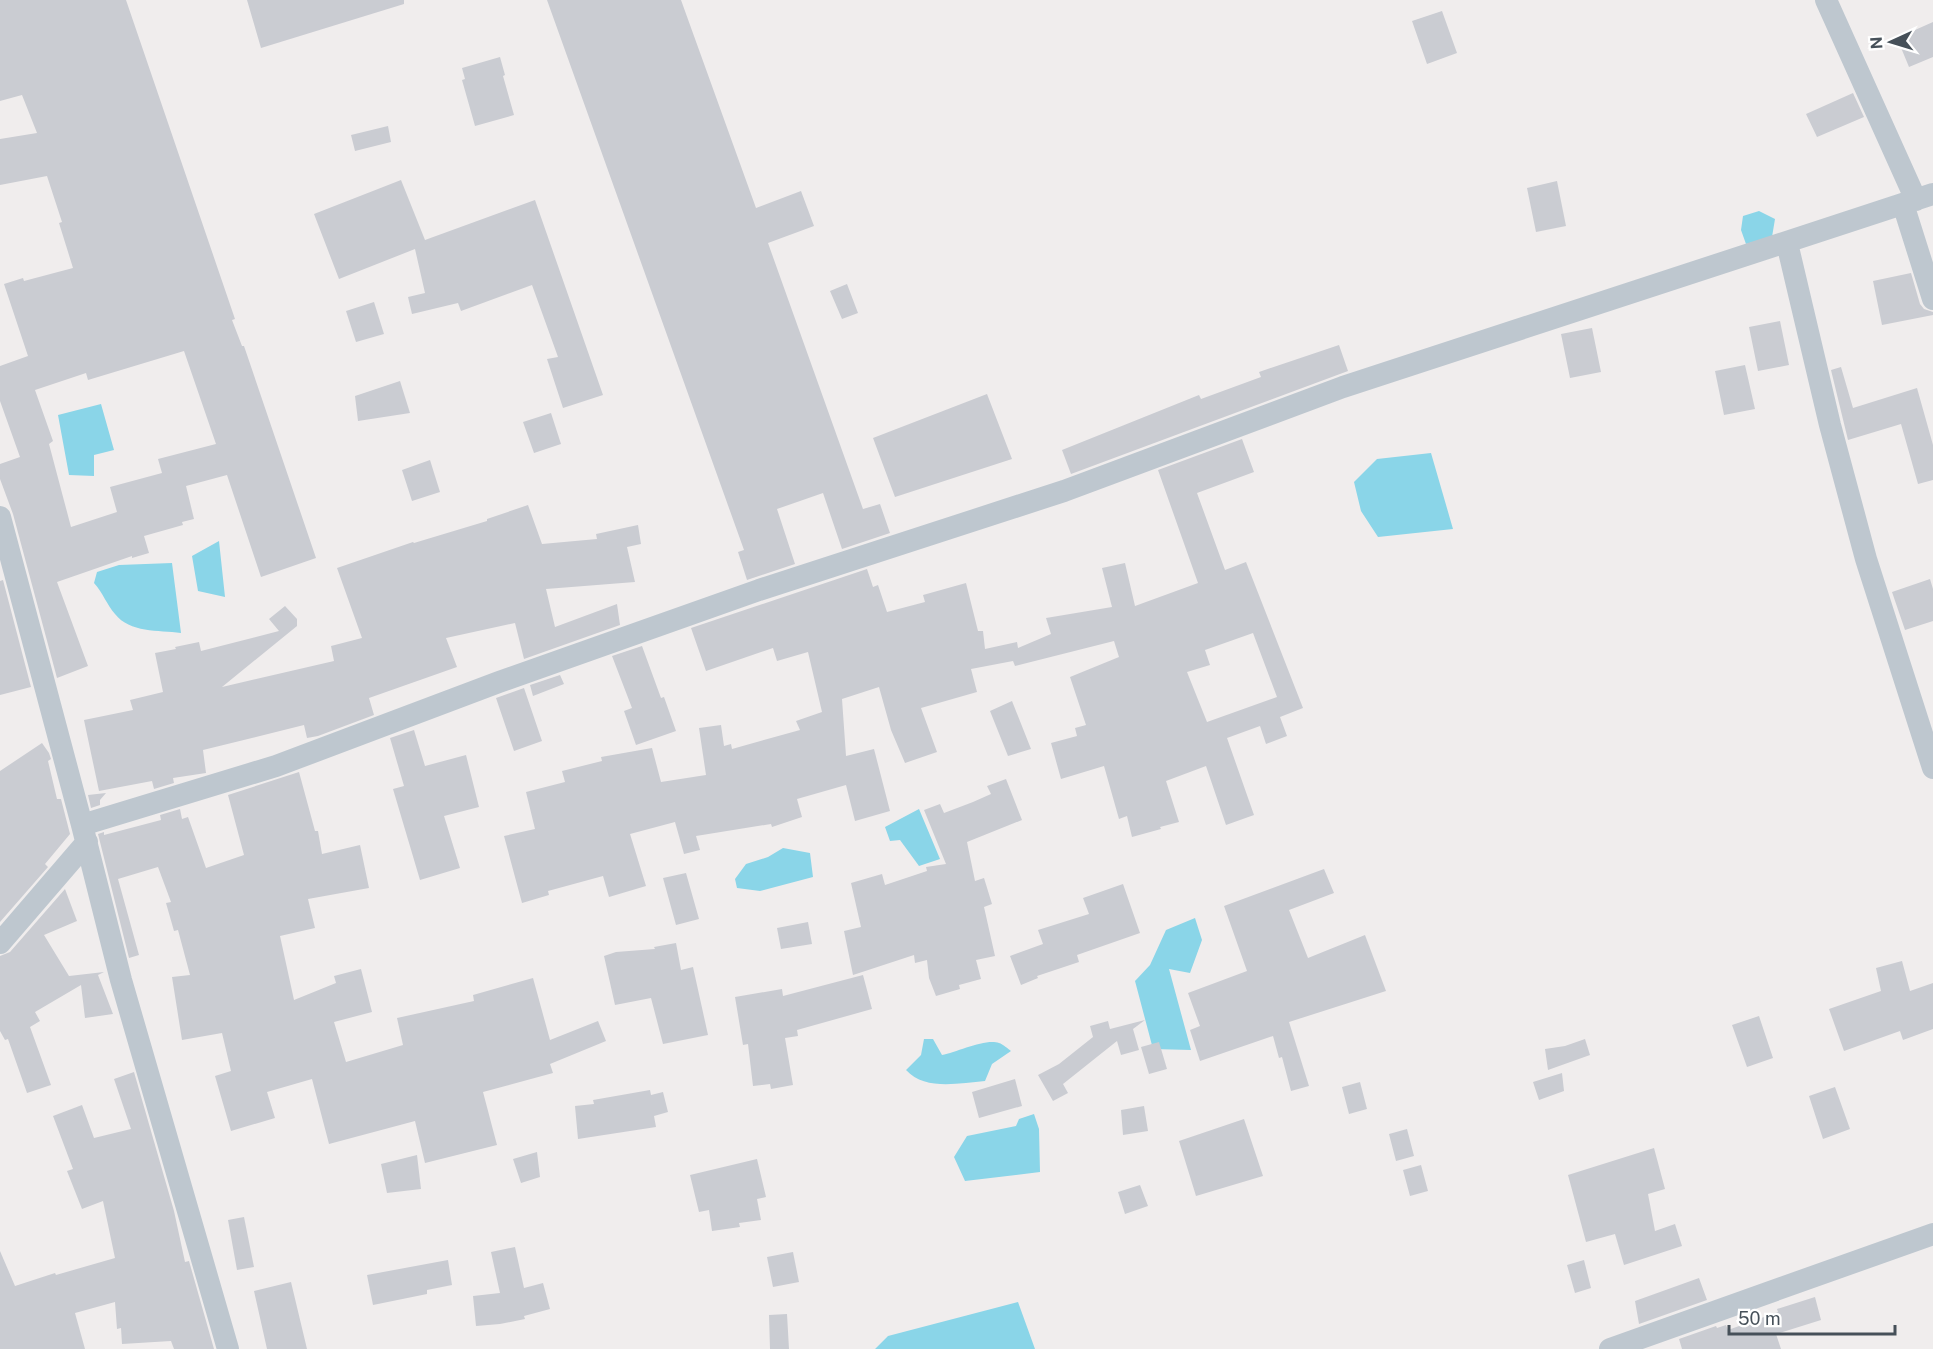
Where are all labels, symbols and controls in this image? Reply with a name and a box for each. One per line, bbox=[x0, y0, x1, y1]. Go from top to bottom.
north arrow bbox=[1861, 12, 1921, 72]
text: N bbox=[1867, 36, 1886, 50]
scale bar bbox=[1729, 1298, 1896, 1336]
text: 50 m bbox=[1738, 1308, 1781, 1329]

